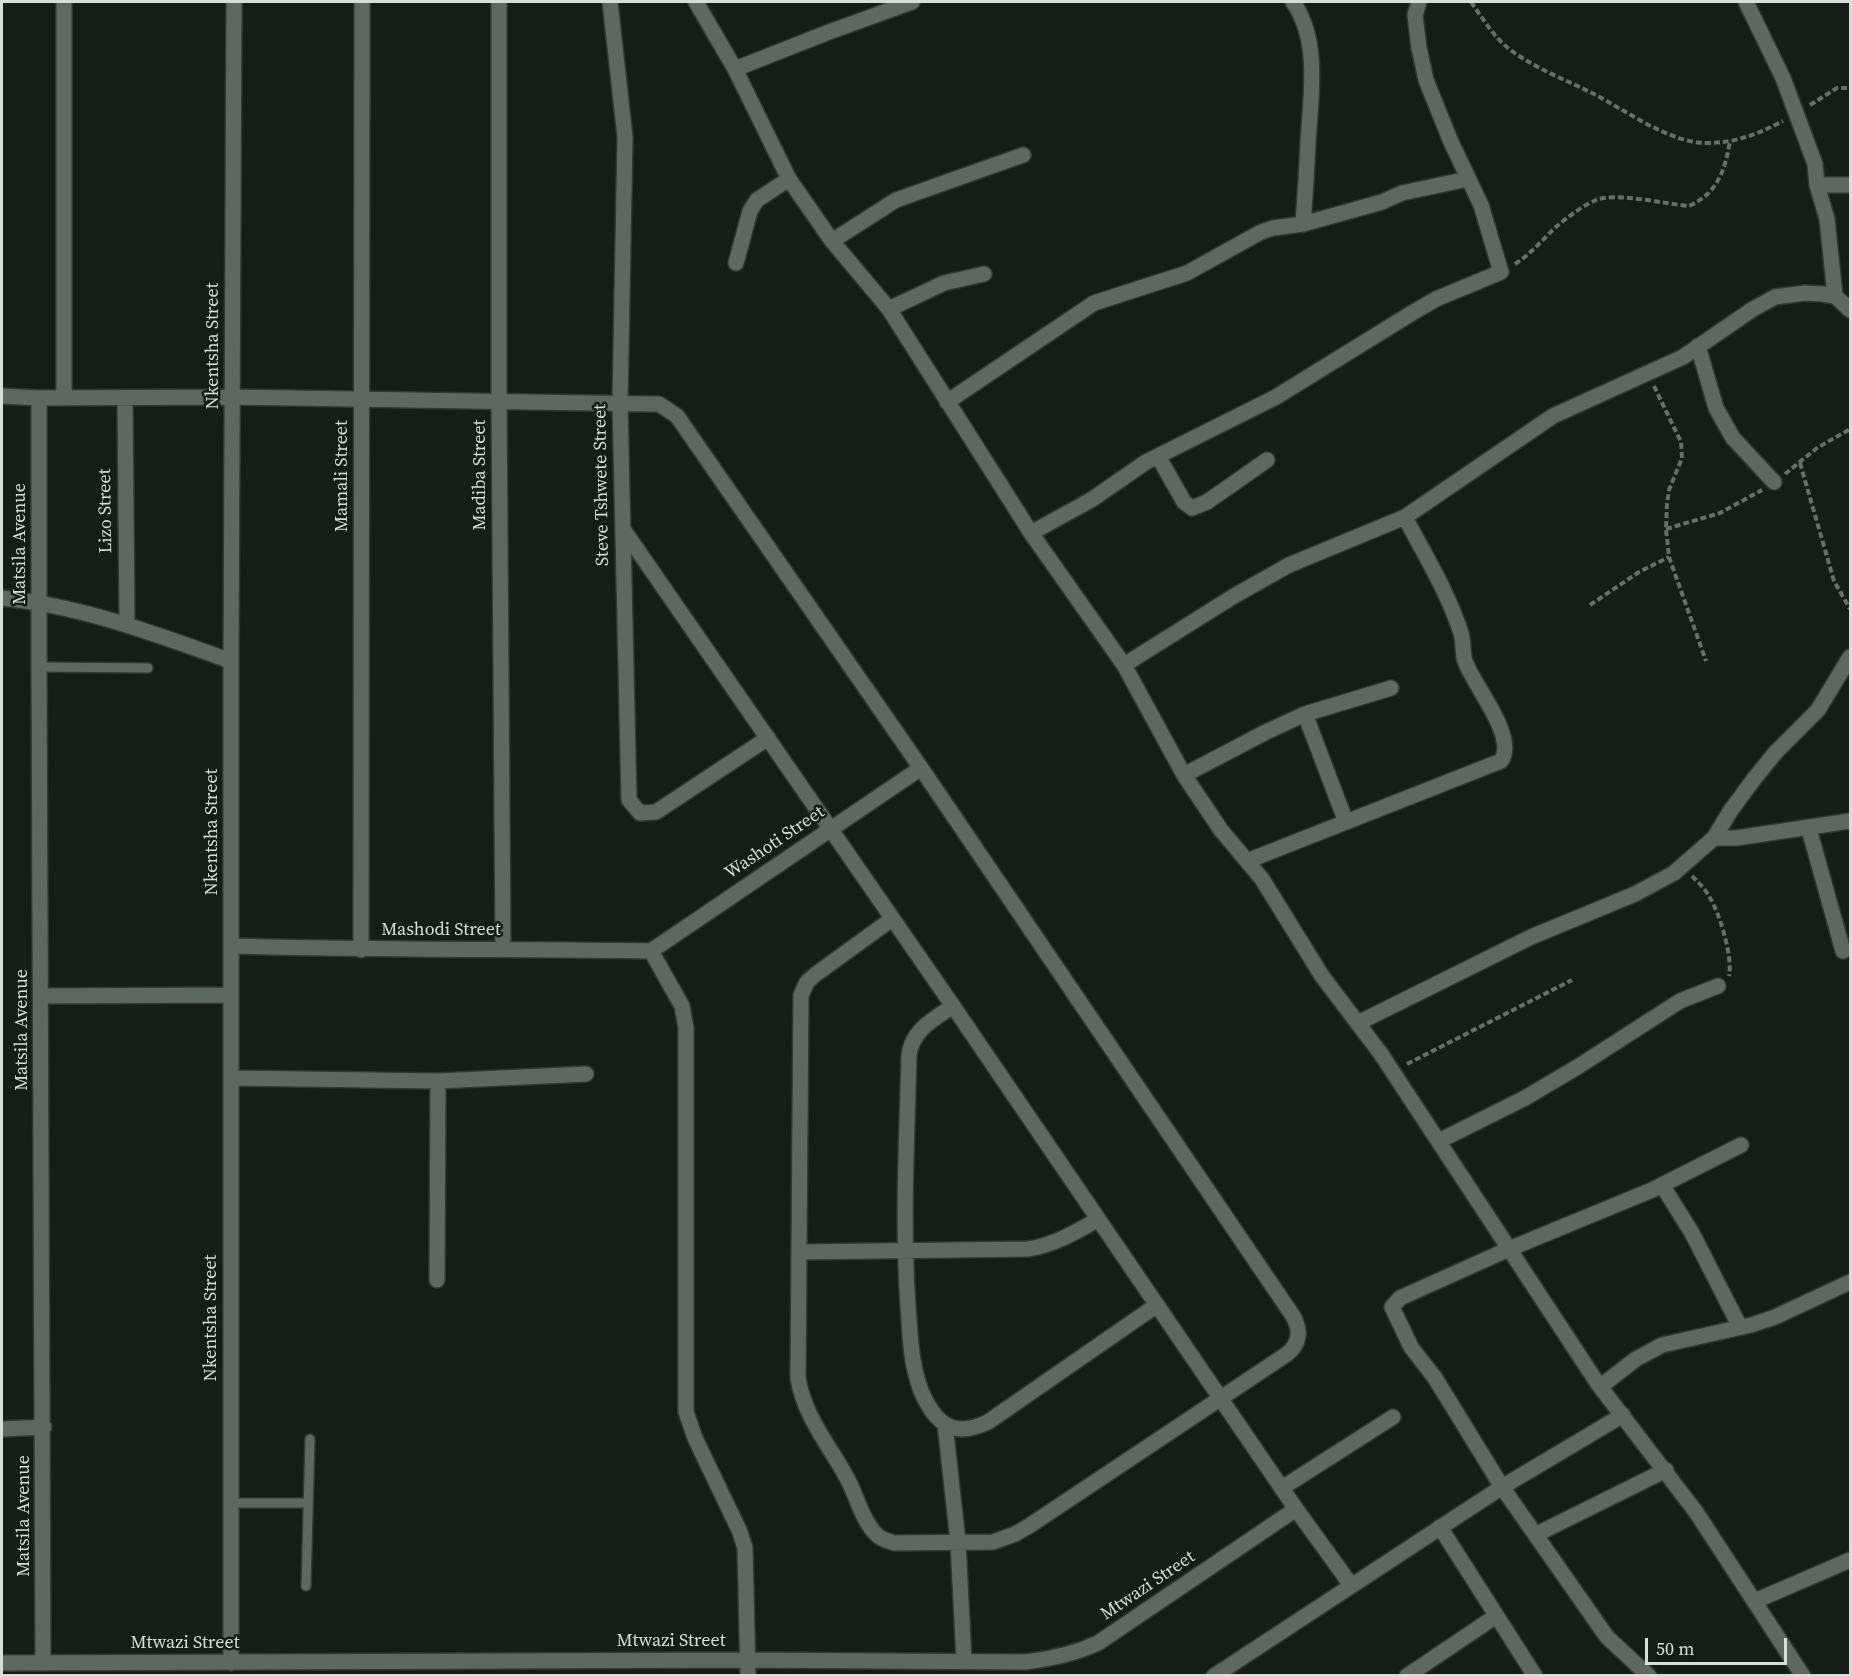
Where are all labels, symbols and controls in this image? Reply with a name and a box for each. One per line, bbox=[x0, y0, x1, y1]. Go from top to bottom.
street label: Nkentsha Street bbox=[202, 283, 224, 409]
street label: Steve Tshwete Street bbox=[590, 404, 614, 566]
street label: Mamali Street bbox=[331, 420, 353, 532]
street label: Madiba Street bbox=[469, 420, 491, 530]
street label: Lizo Street bbox=[94, 468, 118, 554]
street label: Matsila Avenue bbox=[9, 483, 31, 605]
street label: Nkentsha Street bbox=[201, 769, 223, 895]
street label: Washoti Street bbox=[721, 802, 829, 884]
street label: Mashodi Street bbox=[381, 919, 501, 941]
street label: Matsila Avenue bbox=[11, 969, 33, 1091]
street label: Nkentsha Street bbox=[200, 1255, 222, 1381]
street label: Matsila Avenue bbox=[13, 1455, 35, 1577]
street label: Mtwazi Street bbox=[1097, 1547, 1199, 1625]
scale bar bbox=[1648, 1626, 1790, 1664]
street label: Mtwazi Street bbox=[616, 1630, 726, 1652]
street label: Mtwazi Street bbox=[130, 1632, 240, 1654]
text: 50 m bbox=[1656, 1636, 1694, 1661]

